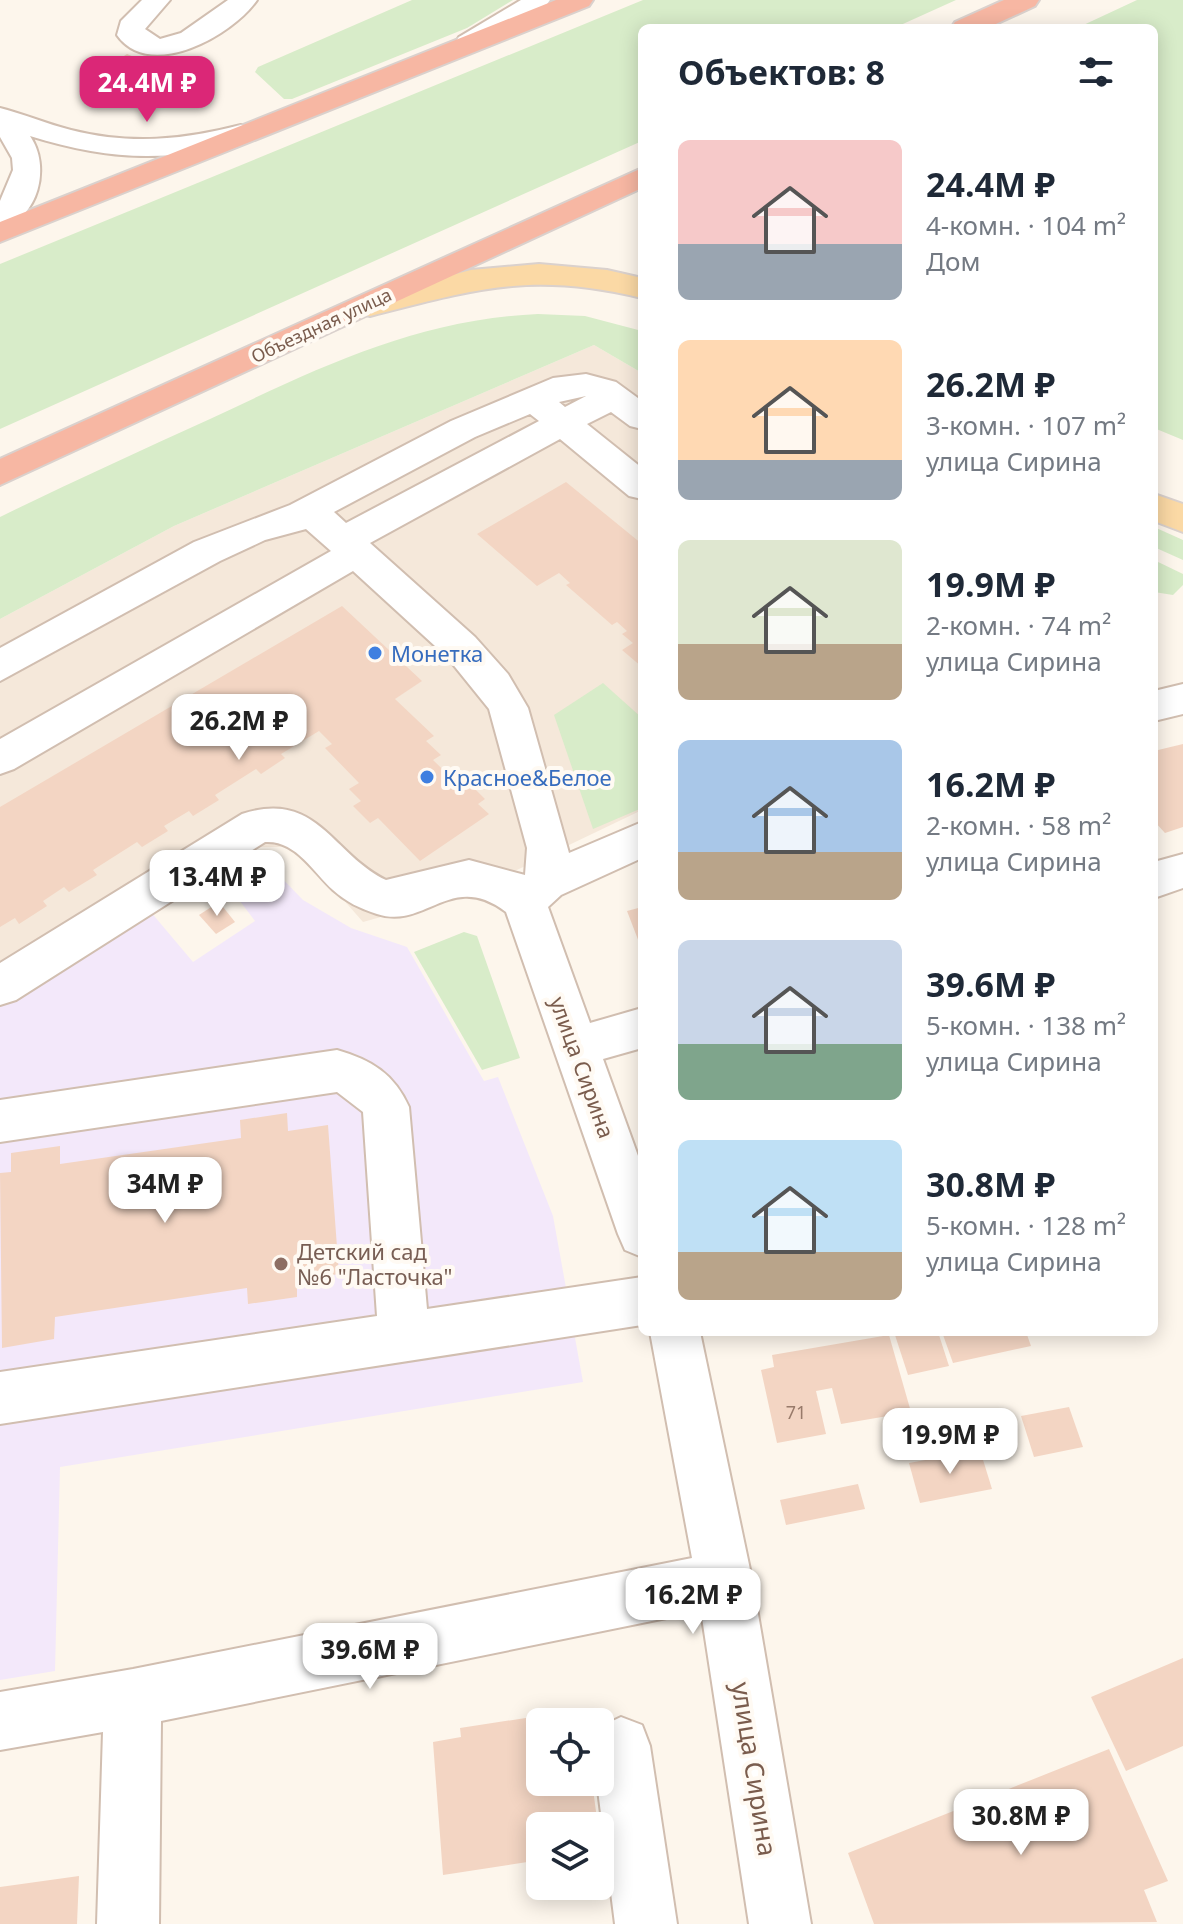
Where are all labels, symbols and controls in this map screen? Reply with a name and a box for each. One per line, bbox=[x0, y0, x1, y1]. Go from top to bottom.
text: Объектов: 8 bbox=[678, 49, 885, 95]
icon: filters bbox=[1074, 50, 1118, 94]
pin: 24.4M ₽ bbox=[73, 56, 221, 124]
text: 24.4M ₽ bbox=[98, 64, 196, 100]
text: 24.4M ₽ bbox=[926, 161, 1055, 207]
icon: home bbox=[742, 172, 838, 268]
text: 4-комн. · 104 m² bbox=[926, 207, 1126, 243]
text: Дом bbox=[926, 243, 980, 279]
street label: Объездная улица bbox=[247, 282, 395, 368]
text: 26.2M ₽ bbox=[926, 361, 1055, 407]
icon: home bbox=[742, 372, 838, 468]
text: 3-комн. · 107 m² bbox=[926, 407, 1126, 443]
text: улица Сирина bbox=[926, 443, 1102, 479]
text: 19.9M ₽ bbox=[926, 561, 1055, 607]
icon: home bbox=[742, 572, 838, 668]
text: 2-комн. · 74 m² bbox=[926, 607, 1111, 643]
place label: Монетка bbox=[391, 638, 483, 668]
text: улица Сирина bbox=[926, 643, 1102, 679]
marker: Монетка bbox=[366, 644, 384, 662]
pin: 26.2M ₽ bbox=[165, 694, 313, 762]
text: 26.2M ₽ bbox=[190, 702, 288, 738]
text: 16.2M ₽ bbox=[926, 761, 1055, 807]
place label: Красное&Белое bbox=[443, 762, 612, 792]
marker: Красное&Белое bbox=[418, 768, 436, 786]
icon: home bbox=[742, 772, 838, 868]
text: 2-комн. · 58 m² bbox=[926, 807, 1111, 843]
text: улица Сирина bbox=[926, 843, 1102, 879]
pin: 13.4M ₽ bbox=[143, 850, 291, 918]
text: 13.4M ₽ bbox=[168, 858, 266, 894]
text: 39.6M ₽ bbox=[926, 961, 1055, 1007]
icon: home bbox=[742, 972, 838, 1068]
street label: улица Сирина bbox=[543, 992, 623, 1142]
text: 5-комн. · 138 m² bbox=[926, 1007, 1126, 1043]
text: улица Сирина bbox=[926, 1043, 1102, 1079]
pin: 34M ₽ bbox=[109, 1157, 221, 1225]
text: 30.8M ₽ bbox=[926, 1161, 1055, 1207]
text: 34M ₽ bbox=[127, 1165, 203, 1201]
icon: home bbox=[742, 1172, 838, 1268]
text: 5-комн. · 128 m² bbox=[926, 1207, 1126, 1243]
place label: Детский сад №6 "Ласточка" bbox=[297, 1236, 453, 1291]
text: улица Сирина bbox=[926, 1243, 1102, 1279]
marker: Детский сад №6 "Ласточка" bbox=[272, 1255, 290, 1273]
house number: 71 bbox=[786, 1400, 806, 1424]
pin: 19.9M ₽ bbox=[876, 1408, 1024, 1476]
text: 19.9M ₽ bbox=[901, 1416, 999, 1452]
pin: 16.2M ₽ bbox=[619, 1568, 767, 1636]
text: 16.2M ₽ bbox=[644, 1576, 742, 1612]
pin: 39.6M ₽ bbox=[296, 1623, 444, 1691]
text: 39.6M ₽ bbox=[321, 1631, 419, 1667]
street label: улица Сирина bbox=[723, 1679, 787, 1859]
map controls bbox=[526, 1708, 614, 1900]
button: locate bbox=[526, 1708, 614, 1796]
pin: 30.8M ₽ bbox=[947, 1789, 1095, 1857]
text: 30.8M ₽ bbox=[972, 1797, 1070, 1833]
button: layers bbox=[526, 1812, 614, 1900]

